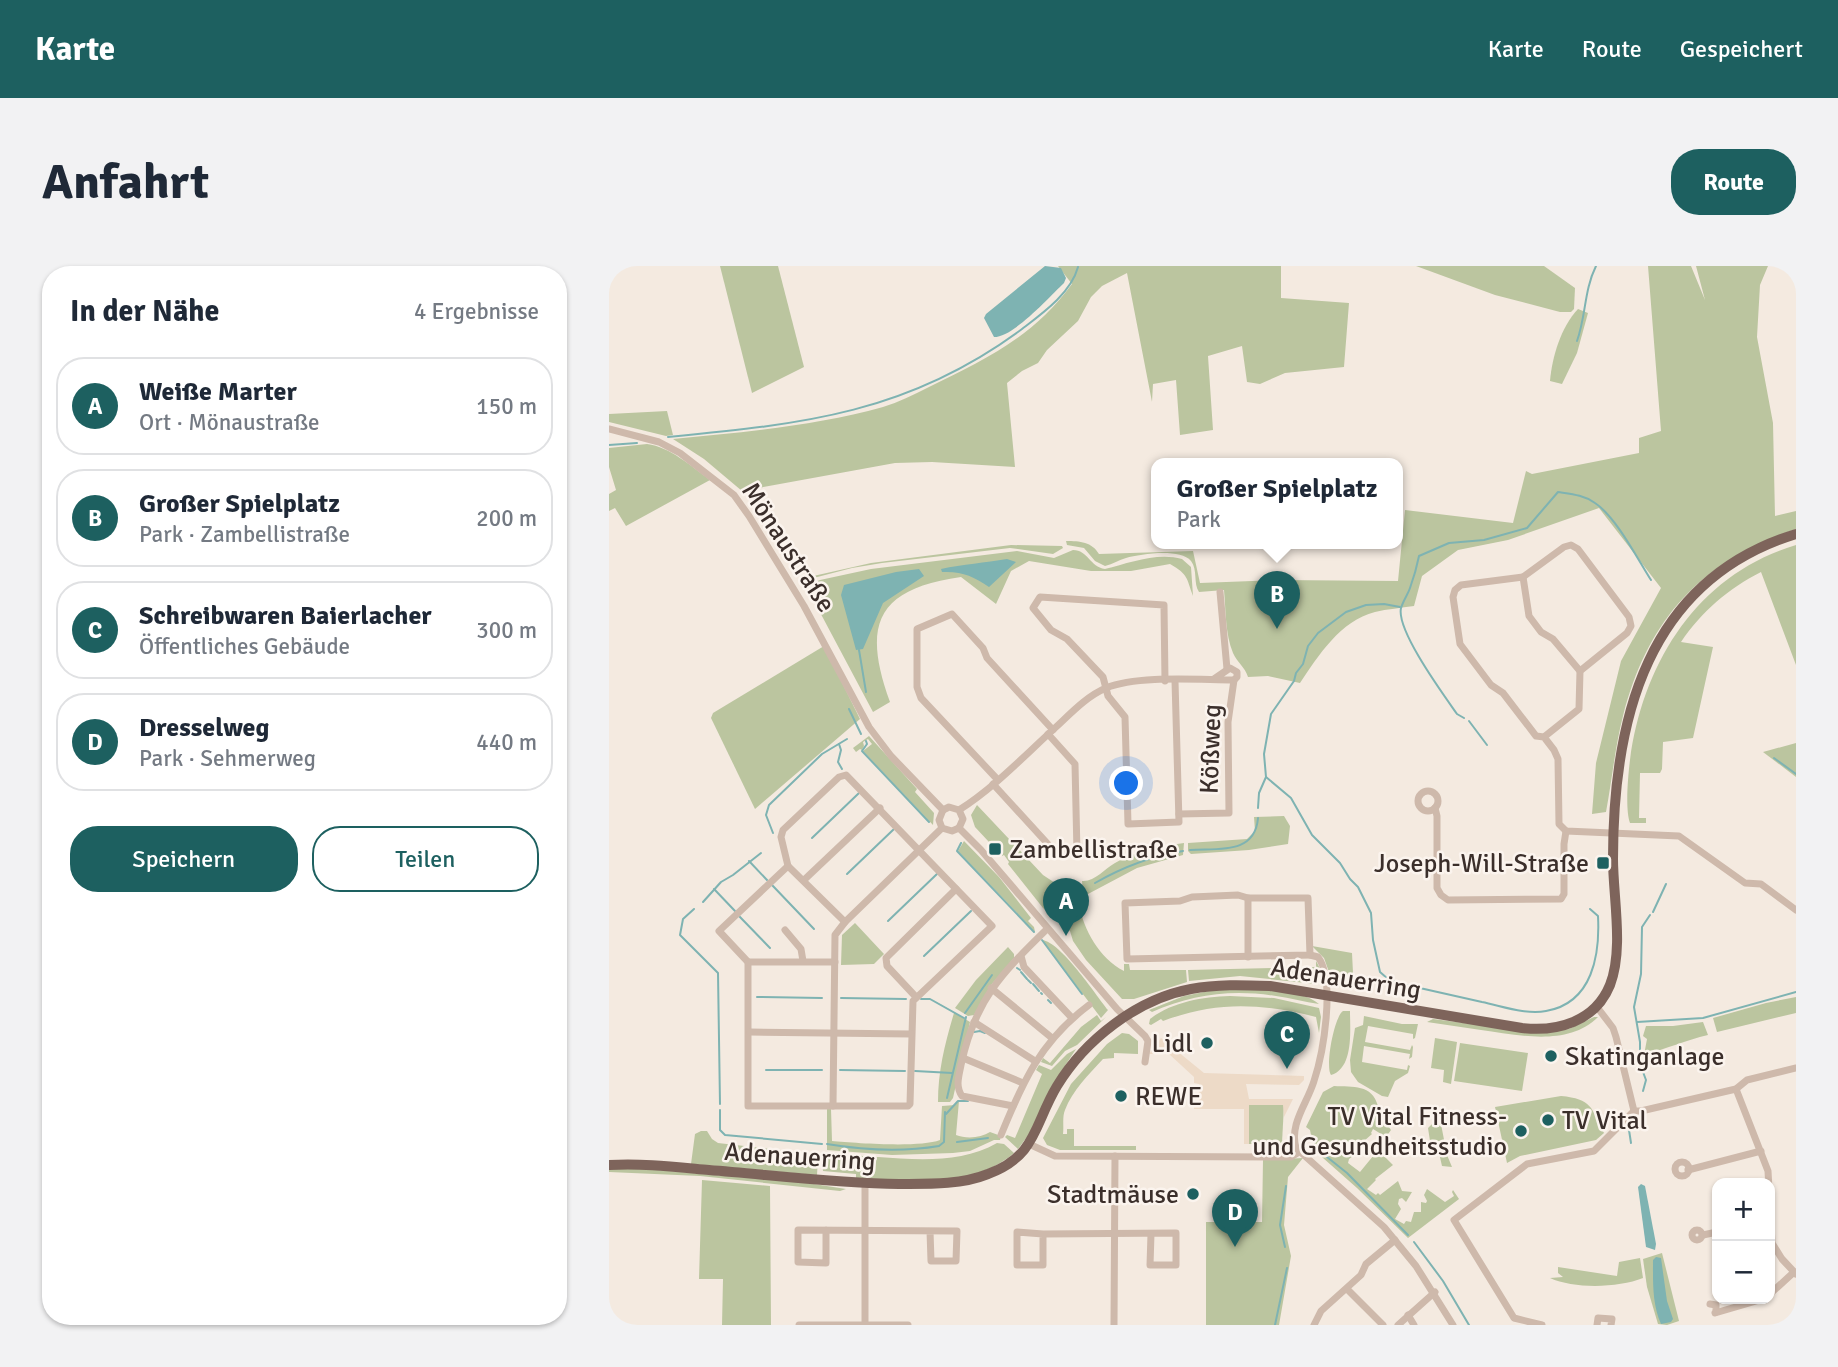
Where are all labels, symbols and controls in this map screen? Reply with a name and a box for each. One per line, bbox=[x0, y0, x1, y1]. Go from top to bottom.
text: Karte bbox=[35, 29, 115, 70]
text: Karte bbox=[1488, 34, 1544, 64]
text: Route bbox=[1582, 34, 1642, 64]
text: Gespeichert bbox=[1680, 34, 1803, 64]
button: Route bbox=[1671, 149, 1796, 215]
text: Anfahrt bbox=[42, 152, 209, 212]
text: In der Nähe bbox=[70, 293, 219, 330]
text: 4 Ergebnisse bbox=[414, 297, 539, 326]
text: Weiße Marter bbox=[139, 376, 297, 408]
text: A bbox=[88, 392, 102, 421]
text: 150 m bbox=[476, 392, 537, 421]
text: Ort · Mönaustraße bbox=[139, 408, 320, 437]
popup bbox=[1151, 458, 1403, 549]
text: Großer Spielplatz bbox=[1177, 473, 1377, 505]
street label: Mönaustraße bbox=[734, 477, 842, 619]
text: Großer Spielplatz bbox=[139, 488, 340, 520]
text: B bbox=[88, 504, 102, 533]
text: 200 m bbox=[476, 504, 537, 533]
text: Park bbox=[1177, 505, 1221, 534]
text: Park · Zambellistraße bbox=[139, 520, 350, 549]
pin: B bbox=[1254, 571, 1300, 629]
text: Schreibwaren Baierlacher bbox=[139, 600, 432, 632]
text: C bbox=[88, 616, 102, 645]
text: 300 m bbox=[476, 616, 537, 645]
text: Öffentliches Gebäude bbox=[139, 632, 350, 661]
street label: Kößweg bbox=[1193, 704, 1229, 795]
text: Dresselweg bbox=[139, 712, 269, 744]
text: D bbox=[87, 728, 103, 757]
text: 440 m bbox=[476, 728, 537, 757]
text: Park · Sehmerweg bbox=[139, 744, 316, 773]
your location bbox=[1109, 766, 1143, 800]
button: Speichern bbox=[70, 826, 298, 892]
button: Teilen bbox=[312, 826, 539, 892]
place label: Zambellistraße bbox=[1009, 834, 1178, 866]
marker: Zambellistraße bbox=[987, 841, 1003, 857]
place label: Joseph-Will-Straße bbox=[1374, 848, 1589, 880]
marker: Joseph-Will-Straße bbox=[1595, 855, 1611, 871]
pin: A bbox=[1043, 878, 1089, 936]
street label: Adenauerring bbox=[1268, 951, 1423, 1007]
pin: C bbox=[1264, 1011, 1310, 1069]
place label: Lidl bbox=[1151, 1028, 1193, 1060]
marker: Lidl bbox=[1199, 1035, 1215, 1051]
place label: Skatinganlage bbox=[1565, 1041, 1725, 1073]
marker: Skatinganlage bbox=[1543, 1048, 1559, 1064]
place label: REWE bbox=[1135, 1081, 1202, 1113]
marker: REWE bbox=[1113, 1088, 1129, 1104]
place label: TV Vital Fitness- und Gesundheitsstudio bbox=[1252, 1101, 1507, 1163]
place label: TV Vital bbox=[1562, 1105, 1647, 1137]
marker: TV Vital bbox=[1540, 1112, 1556, 1128]
marker: TV Vital Fitness- und Gesundheitsstudio bbox=[1513, 1123, 1529, 1139]
street label: Adenauerring bbox=[723, 1136, 877, 1178]
map controls bbox=[1712, 1178, 1775, 1304]
button: + bbox=[1712, 1178, 1775, 1241]
place label: Stadtmäuse bbox=[1047, 1179, 1179, 1211]
marker: Stadtmäuse bbox=[1185, 1186, 1201, 1202]
pin: D bbox=[1212, 1189, 1258, 1247]
button: − bbox=[1712, 1241, 1775, 1304]

